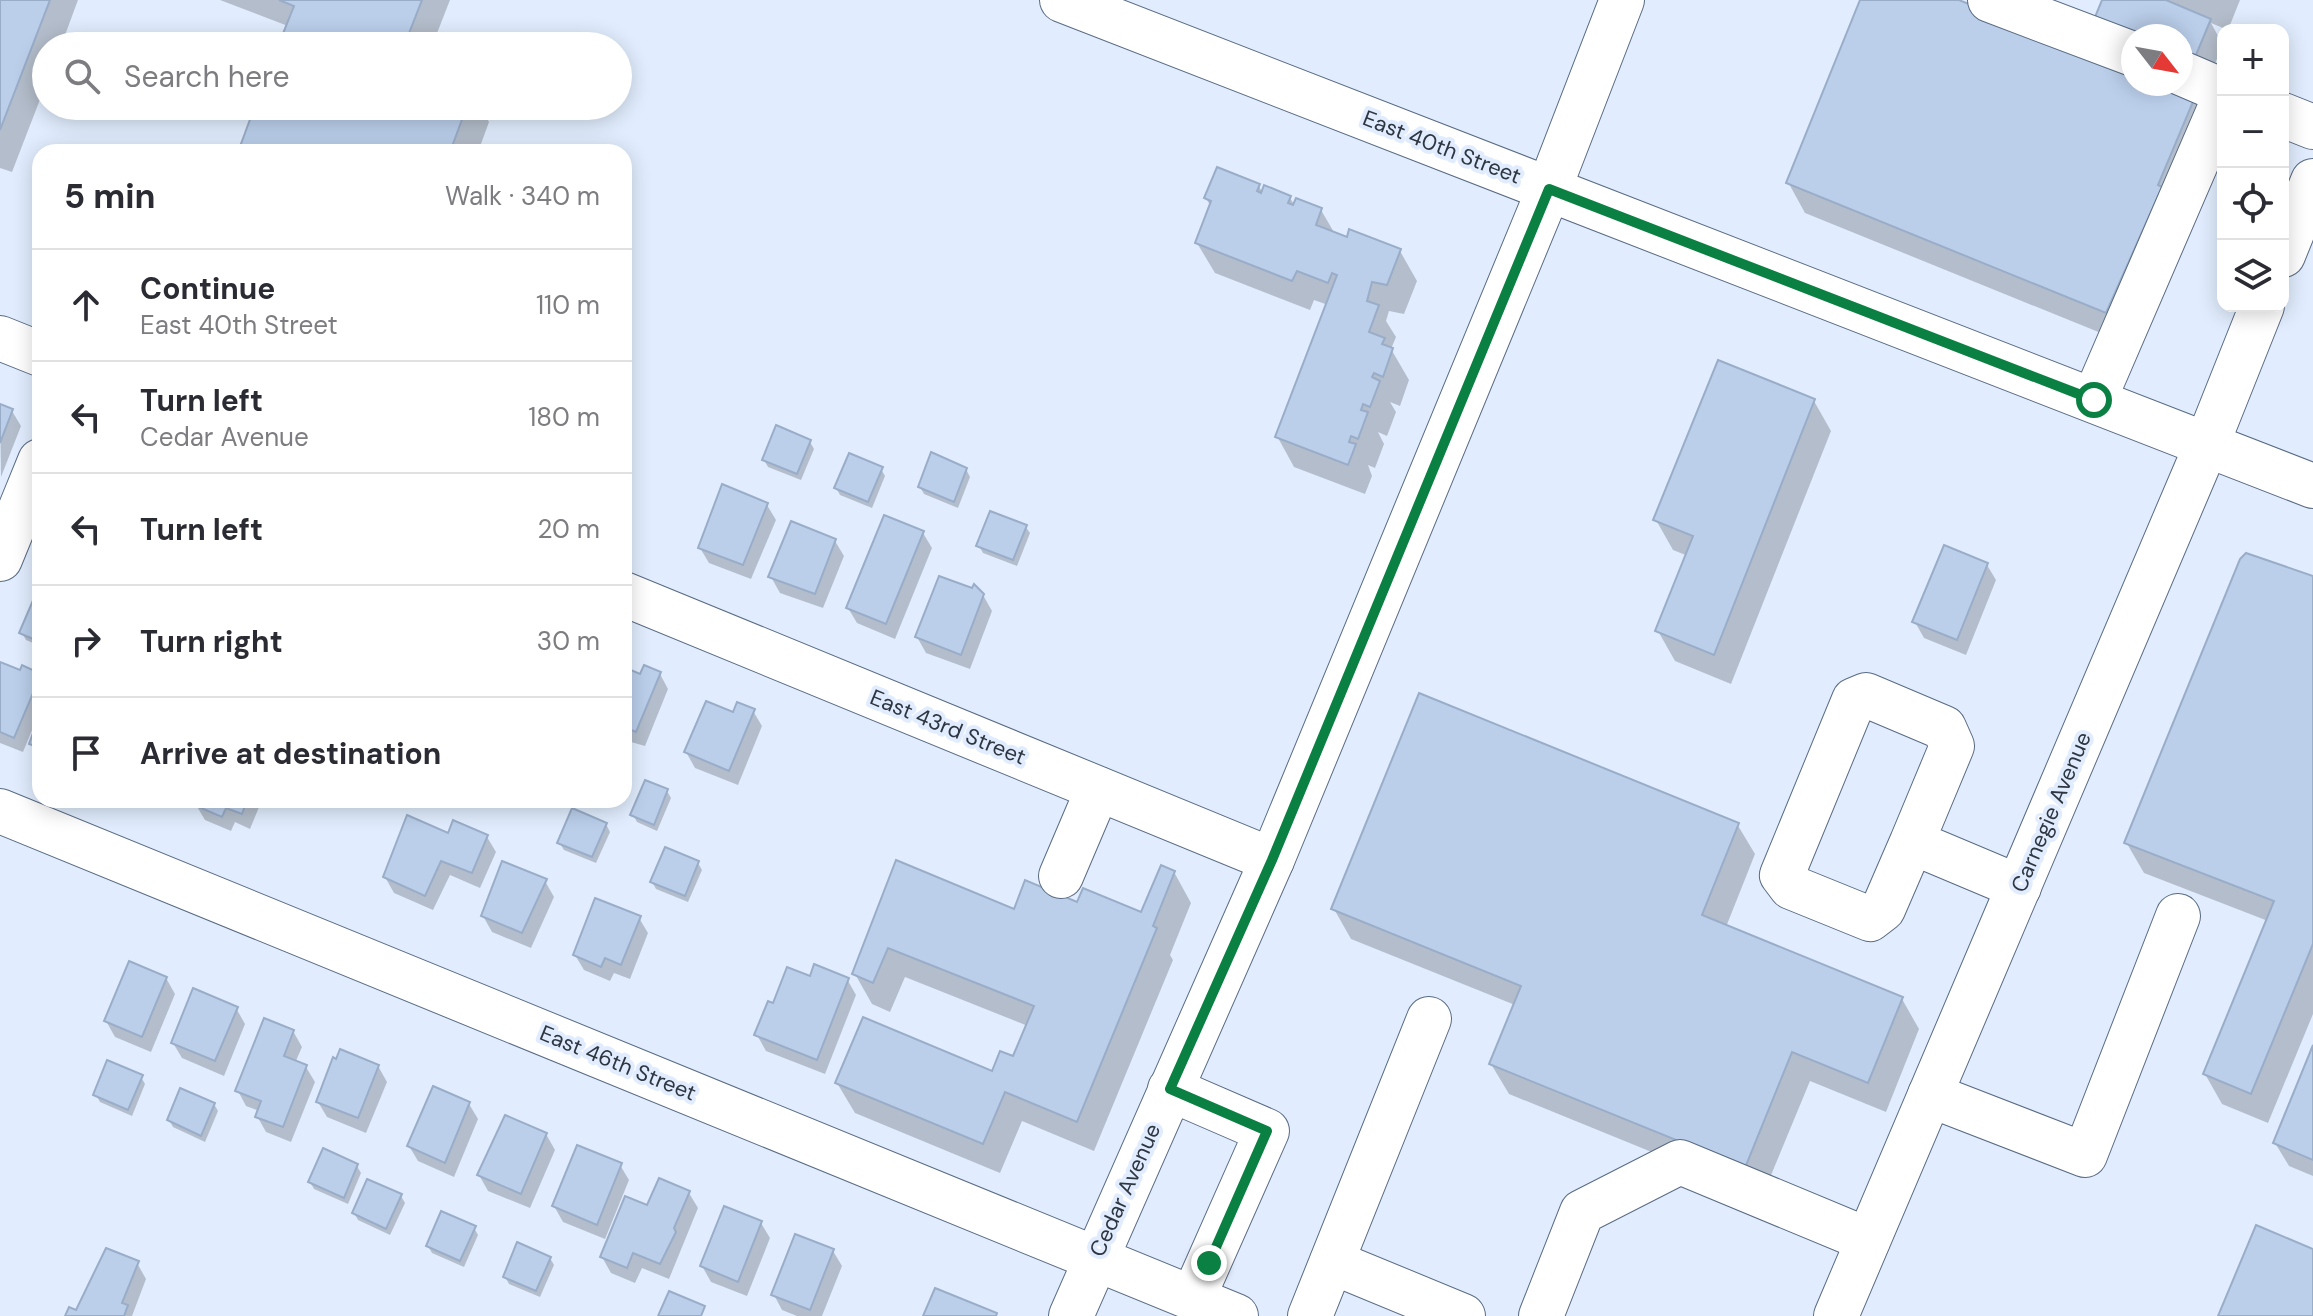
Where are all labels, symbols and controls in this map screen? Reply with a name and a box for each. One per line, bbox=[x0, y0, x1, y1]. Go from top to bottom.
north arrow bbox=[2121, 24, 2193, 96]
map controls bbox=[2217, 24, 2289, 312]
button: + bbox=[2217, 24, 2289, 96]
search box bbox=[32, 32, 632, 120]
icon: search bbox=[60, 54, 104, 98]
text: Search here bbox=[124, 57, 290, 96]
button: − bbox=[2217, 96, 2289, 168]
street label: East 40th Street bbox=[1359, 103, 1525, 191]
button: locate bbox=[2217, 168, 2289, 240]
text: 5 min bbox=[64, 174, 155, 219]
text: Walk · 340 m bbox=[445, 179, 600, 213]
button: layers bbox=[2217, 240, 2289, 312]
text: Continue bbox=[140, 269, 275, 308]
icon: ahead bbox=[64, 283, 108, 327]
text: 110 m bbox=[536, 288, 600, 322]
text: East 40th Street bbox=[140, 308, 338, 342]
text: Turn left bbox=[140, 381, 263, 420]
route start bbox=[2076, 382, 2112, 418]
icon: left bbox=[64, 395, 108, 439]
text: 180 m bbox=[528, 400, 600, 434]
text: Cedar Avenue bbox=[140, 420, 309, 454]
icon: left bbox=[64, 507, 108, 551]
text: Turn left bbox=[140, 510, 263, 549]
text: 20 m bbox=[537, 512, 600, 546]
icon: right bbox=[64, 619, 108, 663]
text: Turn right bbox=[140, 622, 283, 661]
text: 30 m bbox=[537, 624, 600, 658]
street label: East 43rd Street bbox=[866, 683, 1030, 771]
street label: Carnegie Avenue bbox=[2004, 727, 2098, 897]
icon: arrive bbox=[64, 731, 108, 775]
text: Arrive at destination bbox=[140, 734, 441, 773]
street label: East 46th Street bbox=[536, 1018, 700, 1108]
street label: Cedar Avenue bbox=[1083, 1119, 1167, 1261]
route end bbox=[1191, 1245, 1227, 1281]

